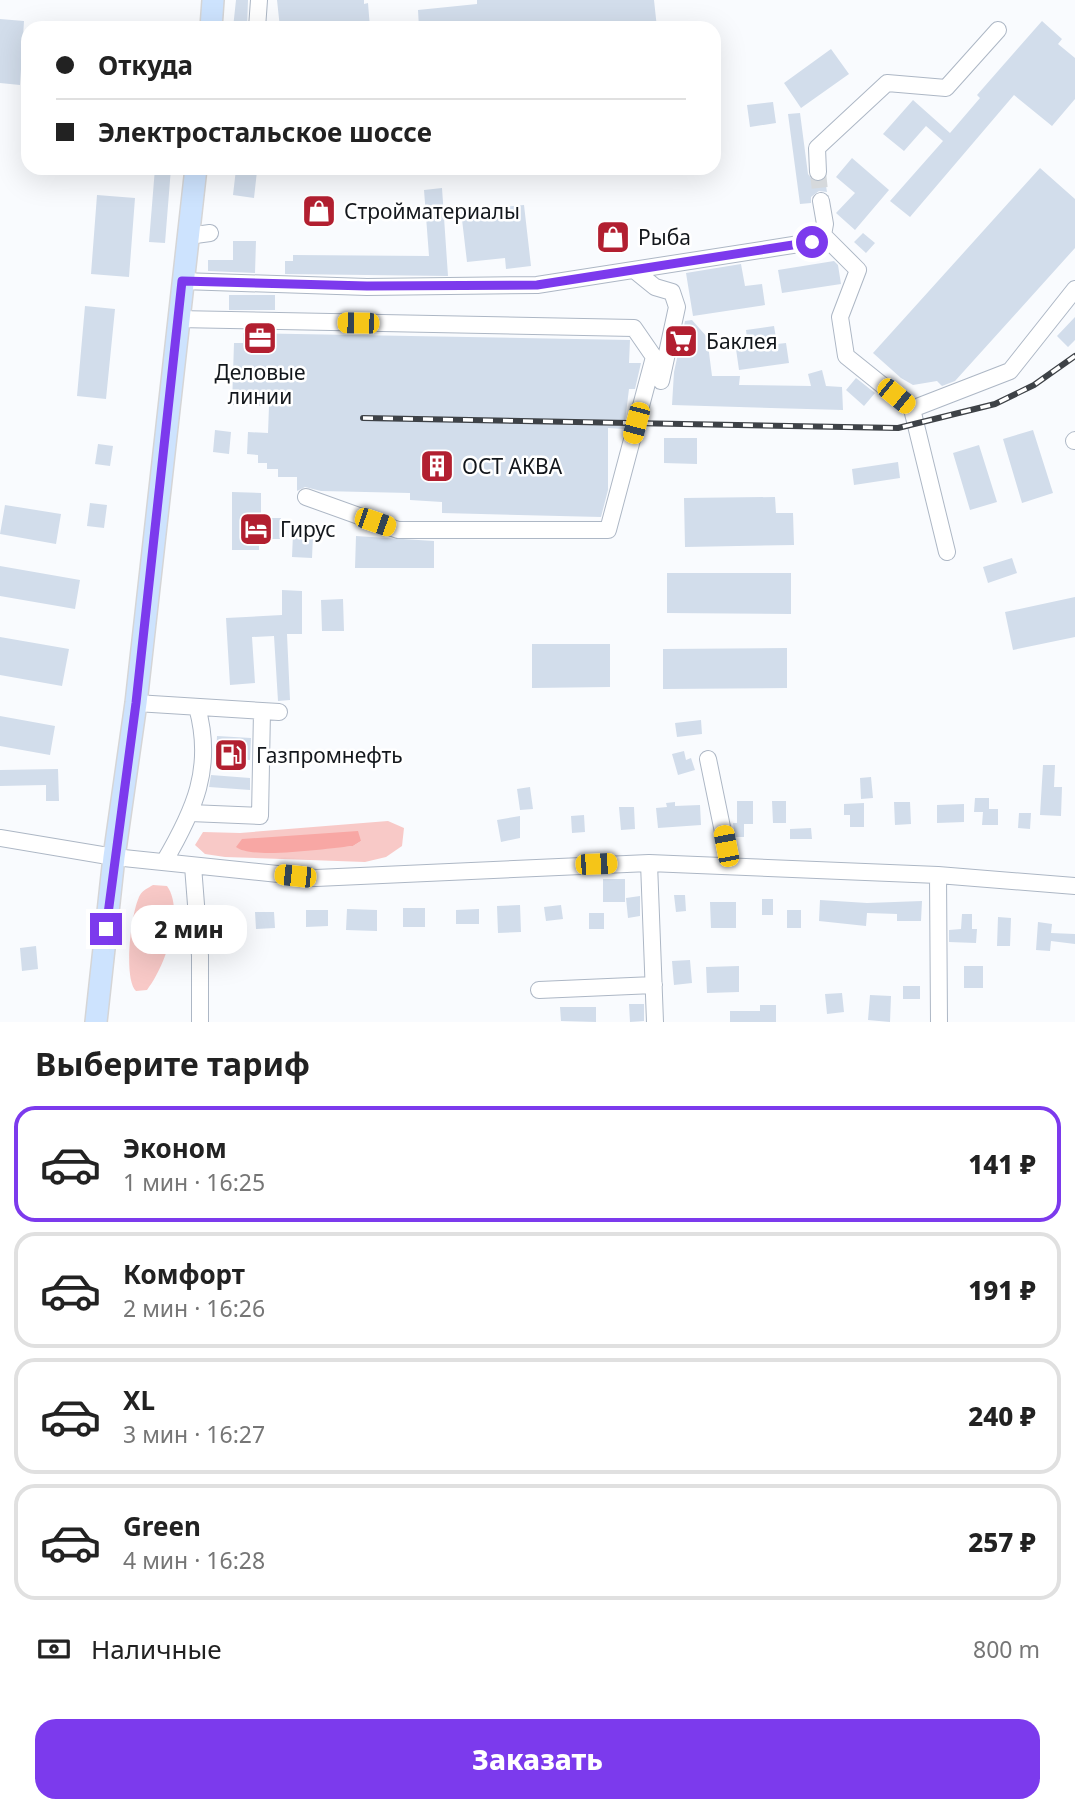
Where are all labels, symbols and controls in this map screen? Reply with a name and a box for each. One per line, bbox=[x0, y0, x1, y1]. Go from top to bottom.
text: Откуда bbox=[98, 47, 193, 83]
text: Электростальское шоссе bbox=[98, 114, 432, 150]
shop icon: Стройматериалы bbox=[300, 192, 338, 230]
place label: Стройматериалы bbox=[344, 197, 520, 225]
shop icon: Рыба bbox=[594, 218, 632, 256]
place label: Рыба bbox=[638, 223, 691, 251]
route start bbox=[796, 226, 828, 258]
car bbox=[337, 312, 380, 334]
office icon: Деловые линии bbox=[241, 319, 279, 357]
supermarket icon: Баклея bbox=[662, 322, 700, 360]
place label: Баклея bbox=[706, 327, 778, 355]
place label: Деловые линии bbox=[214, 358, 306, 410]
car bbox=[874, 375, 919, 417]
car bbox=[621, 400, 652, 446]
building icon: ОСТ АКВА bbox=[418, 447, 456, 485]
place label: ОСТ АКВА bbox=[462, 452, 563, 480]
car bbox=[352, 505, 399, 539]
hotel icon: Гирус bbox=[237, 510, 275, 548]
place label: Гирус bbox=[280, 515, 336, 543]
fuel station icon: Газпромнефть bbox=[212, 736, 250, 774]
place label: Газпромнефть bbox=[256, 741, 403, 769]
car bbox=[712, 823, 741, 869]
car bbox=[575, 853, 618, 875]
car bbox=[274, 863, 317, 889]
callout: 2 мин bbox=[130, 904, 246, 954]
route end bbox=[90, 913, 122, 945]
text: 2 мин bbox=[154, 913, 224, 945]
text: Выберите тариф bbox=[35, 1042, 310, 1085]
text: Эконом bbox=[123, 1130, 227, 1166]
icon: car bbox=[39, 1133, 102, 1196]
text: 141 ₽ bbox=[968, 1146, 1036, 1182]
text: 1 мин · 16:25 bbox=[123, 1166, 265, 1198]
text: Комфорт bbox=[123, 1256, 245, 1292]
icon: car bbox=[39, 1259, 102, 1322]
text: 191 ₽ bbox=[968, 1272, 1036, 1308]
text: 2 мин · 16:26 bbox=[123, 1292, 265, 1324]
text: XL bbox=[123, 1382, 155, 1418]
icon: car bbox=[39, 1385, 102, 1448]
text: 240 ₽ bbox=[968, 1398, 1036, 1434]
text: 3 мин · 16:27 bbox=[123, 1418, 265, 1450]
text: Green bbox=[123, 1508, 201, 1544]
icon: car bbox=[39, 1511, 102, 1574]
text: 257 ₽ bbox=[968, 1524, 1036, 1560]
text: 4 мин · 16:28 bbox=[123, 1544, 265, 1576]
icon: cash bbox=[35, 1630, 73, 1668]
text: Наличные bbox=[91, 1631, 222, 1667]
text: 800 m bbox=[973, 1633, 1040, 1665]
button: Заказать bbox=[35, 1719, 1040, 1799]

